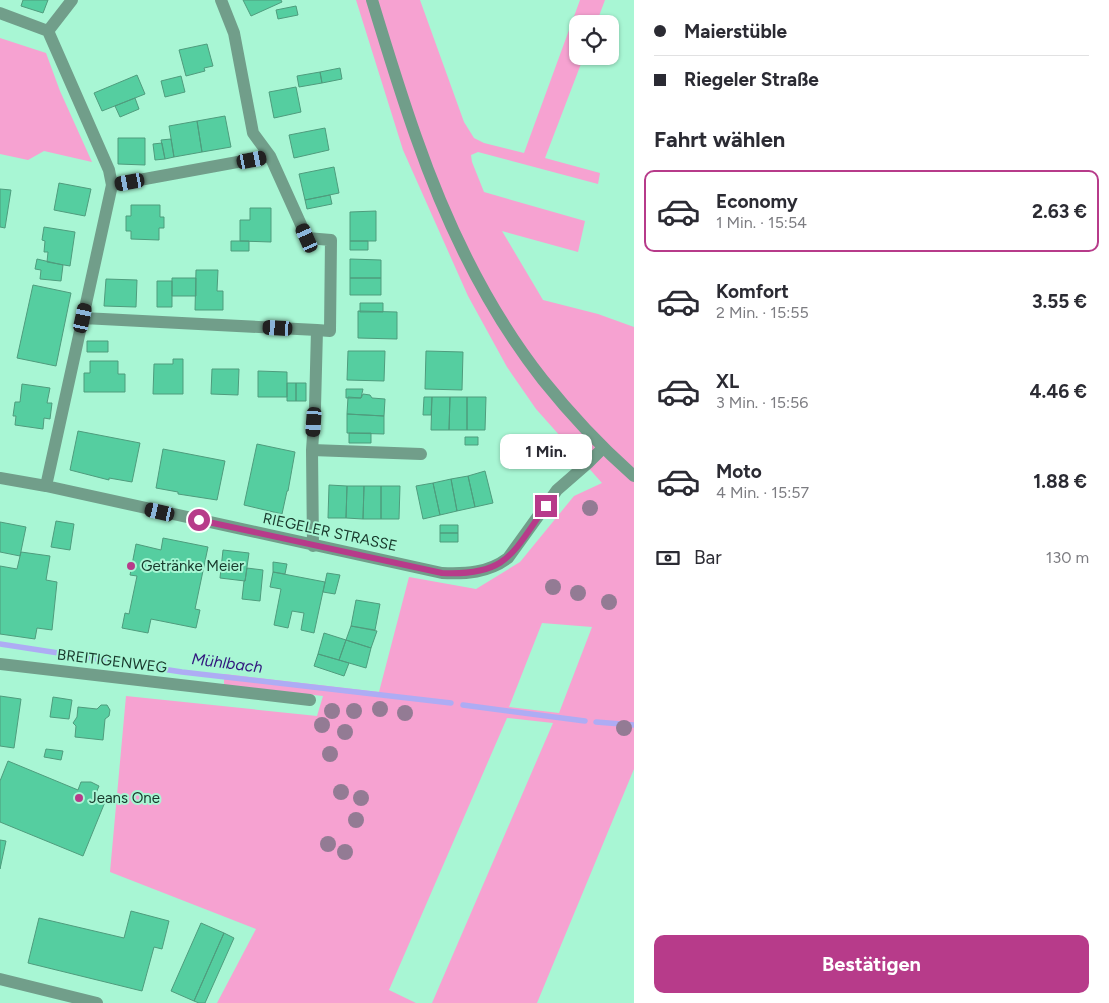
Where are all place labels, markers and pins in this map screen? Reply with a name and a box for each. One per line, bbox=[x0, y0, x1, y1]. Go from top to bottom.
place label: Getränke Meier bbox=[141, 557, 244, 575]
marker: Getränke Meier bbox=[125, 560, 137, 572]
place label: Jeans One bbox=[89, 789, 160, 807]
marker: Jeans One bbox=[73, 792, 85, 804]

